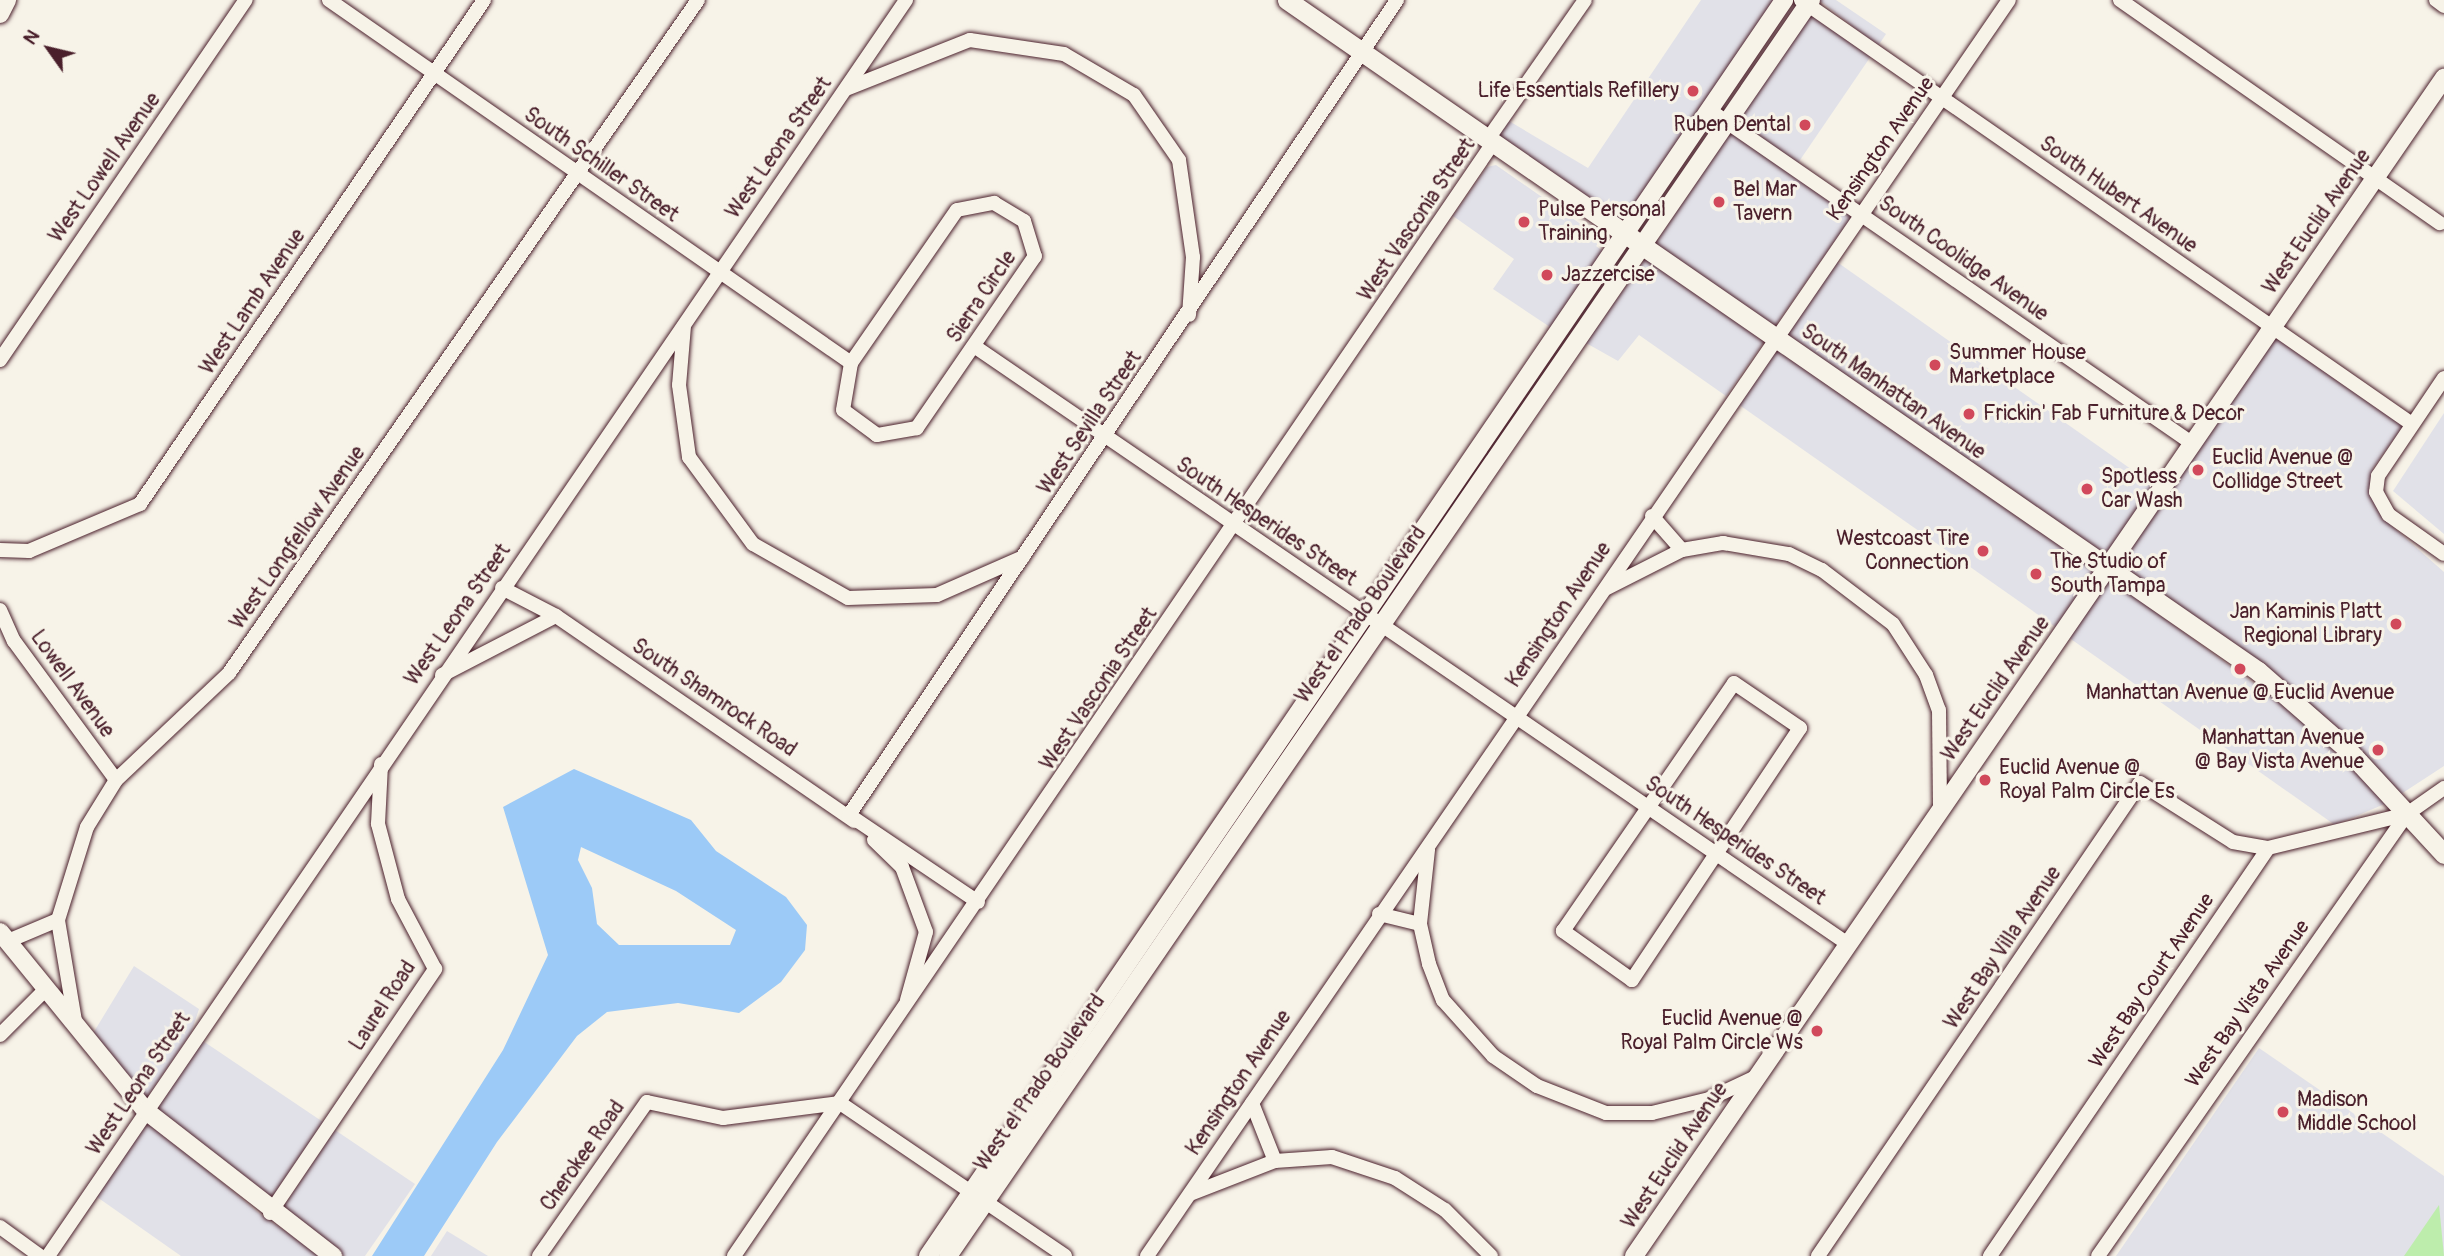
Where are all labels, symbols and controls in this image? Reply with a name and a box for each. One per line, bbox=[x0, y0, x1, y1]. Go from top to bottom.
north arrow bbox=[14, 14, 84, 84]
text: N bbox=[18, 25, 45, 49]
street label: West Leona Street bbox=[721, 72, 837, 224]
street label: Kensington Avenue bbox=[1822, 72, 1940, 226]
place label: Life Essentials Refillery bbox=[1477, 78, 1679, 104]
marker: Life Essentials Refillery bbox=[1685, 83, 1701, 99]
street label: West Lowell Avenue bbox=[44, 88, 166, 248]
street label: South Schiller Street bbox=[519, 102, 683, 228]
place label: Ruben Dental bbox=[1674, 112, 1791, 138]
marker: Ruben Dental bbox=[1797, 117, 1813, 133]
street label: South Hubert Avenue bbox=[2034, 131, 2202, 259]
street label: West Vasconia Street bbox=[1353, 134, 1481, 306]
street label: West Euclid Avenue bbox=[2258, 145, 2376, 299]
place label: Bel Mar Tavern bbox=[1733, 177, 1797, 227]
street label: South Coolidge Avenue bbox=[1873, 191, 2053, 327]
marker: Bel Mar Tavern bbox=[1711, 194, 1727, 210]
place label: Pulse Personal Training bbox=[1538, 197, 1666, 247]
marker: Pulse Personal Training bbox=[1516, 214, 1532, 230]
street label: West Lamb Avenue bbox=[195, 224, 311, 380]
street label: Sierra Circle bbox=[942, 246, 1022, 348]
place label: Jazzercise bbox=[1561, 262, 1655, 288]
marker: Jazzercise bbox=[1539, 267, 1555, 283]
street label: South Manhattan Avenue bbox=[1796, 319, 1990, 465]
place label: Summer House Marketplace bbox=[1949, 340, 2086, 390]
street label: West Sevilla Street bbox=[1033, 346, 1147, 500]
marker: Summer House Marketplace bbox=[1927, 357, 1943, 373]
place label: Frickin' Fab Furniture & Decor bbox=[1983, 401, 2244, 427]
marker: Frickin' Fab Furniture & Decor bbox=[1961, 406, 1977, 422]
street label: West Longfellow Avenue bbox=[225, 441, 371, 635]
place label: Euclid Avenue @ Collidge Street bbox=[2212, 445, 2354, 495]
street label: South Hesperides Street bbox=[1171, 452, 1361, 592]
marker: Euclid Avenue @ Collidge Street bbox=[2190, 462, 2206, 478]
place label: Spotless Car Wash bbox=[2101, 464, 2183, 514]
marker: Spotless Car Wash bbox=[2079, 481, 2095, 497]
street label: West el Prado Boulevard bbox=[1290, 522, 1432, 708]
place label: Westcoast Tire Connection bbox=[1836, 526, 1969, 576]
street label: Kensington Avenue bbox=[1501, 538, 1617, 692]
street label: West Leona Street bbox=[400, 539, 516, 691]
marker: Westcoast Tire Connection bbox=[1975, 543, 1991, 559]
place label: The Studio of South Tampa bbox=[2050, 549, 2167, 599]
marker: The Studio of South Tampa bbox=[2028, 566, 2044, 582]
place label: Jan Kaminis Platt Regional Library bbox=[2230, 599, 2382, 649]
street label: West Vasconia Street bbox=[1035, 603, 1163, 775]
street label: West Euclid Avenue bbox=[1937, 612, 2055, 766]
marker: Jan Kaminis Platt Regional Library bbox=[2388, 616, 2404, 632]
street label: Lowell Avenue bbox=[25, 625, 119, 743]
street label: South Shamrock Road bbox=[627, 634, 801, 762]
marker: Manhattan Avenue @ Euclid Avenue bbox=[2232, 661, 2248, 677]
place label: Manhattan Avenue @ Euclid Avenue bbox=[2086, 680, 2394, 706]
place label: Manhattan Avenue @ Bay Vista Avenue bbox=[2194, 725, 2364, 775]
marker: Manhattan Avenue @ Bay Vista Avenue bbox=[2370, 742, 2386, 758]
place label: Euclid Avenue @ Royal Palm Circle Es bbox=[1999, 755, 2175, 805]
street label: South Hesperides Street bbox=[1640, 771, 1830, 911]
marker: Euclid Avenue @ Royal Palm Circle Es bbox=[1977, 772, 1993, 788]
street label: West Bay Villa Avenue bbox=[1939, 862, 2067, 1034]
street label: West Bay Court Avenue bbox=[2084, 889, 2220, 1073]
street label: West Bay Vista Avenue bbox=[2181, 915, 2315, 1093]
street label: Laurel Road bbox=[345, 956, 421, 1056]
street label: West el Prado Boulevard bbox=[969, 990, 1111, 1176]
street label: Kensington Avenue bbox=[1181, 1006, 1297, 1160]
place label: Euclid Avenue @ Royal Palm Circle Ws bbox=[1620, 1006, 1803, 1056]
street label: West Leona Street bbox=[82, 1008, 196, 1160]
marker: Euclid Avenue @ Royal Palm Circle Ws bbox=[1809, 1023, 1825, 1039]
street label: West Euclid Avenue bbox=[1617, 1078, 1733, 1234]
place label: Madison Middle School bbox=[2297, 1087, 2417, 1137]
street label: Cherokee Road bbox=[536, 1096, 630, 1216]
marker: Madison Middle School bbox=[2275, 1104, 2291, 1120]

